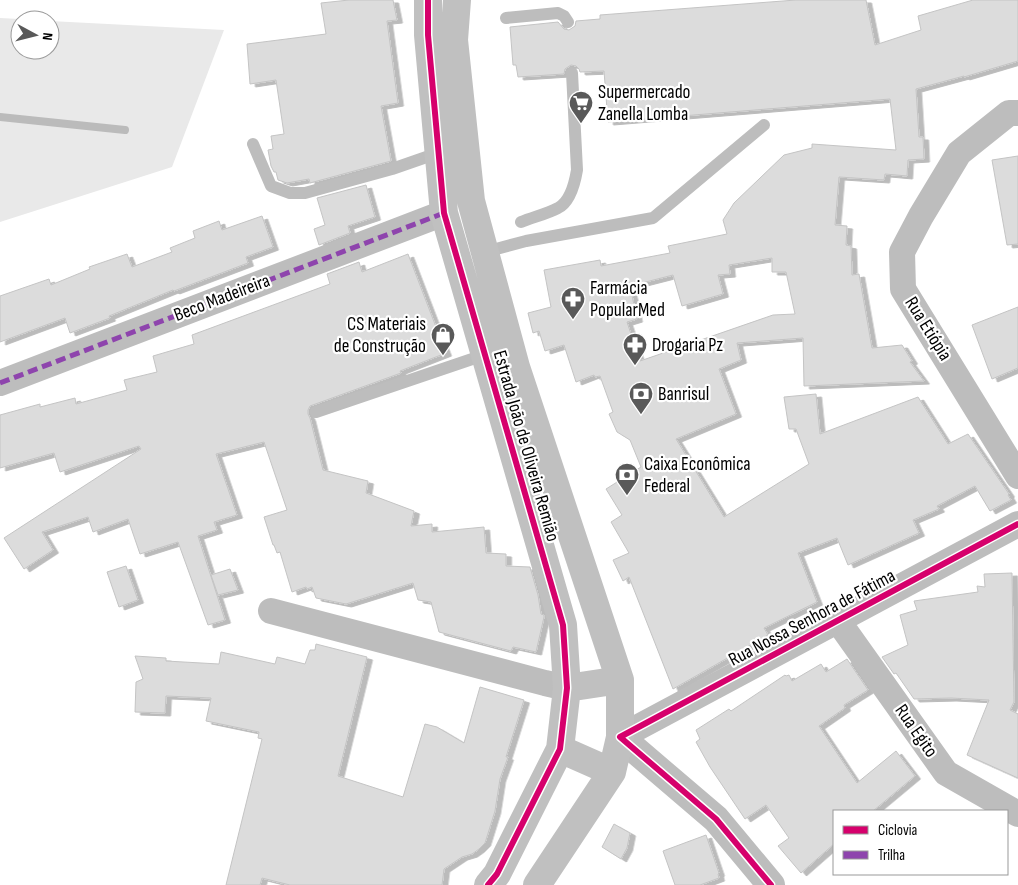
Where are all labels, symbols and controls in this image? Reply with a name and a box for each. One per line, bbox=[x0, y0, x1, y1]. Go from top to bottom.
north arrow bbox=[10, 10, 60, 60]
text: N bbox=[39, 32, 56, 41]
place label: Supermercado Zanella Lomba bbox=[598, 81, 691, 126]
supermarket icon: Supermercado Zanella Lomba bbox=[568, 90, 594, 124]
street label: Beco Madeireira bbox=[171, 269, 273, 327]
place label: Farmácia PopularMed bbox=[590, 277, 665, 322]
pharmacy icon: Farmácia PopularMed bbox=[560, 286, 586, 320]
street label: Rua Etiópia bbox=[899, 293, 957, 365]
place label: CS Materiais de Construção bbox=[334, 313, 426, 358]
shop icon: CS Materiais de Construção bbox=[430, 322, 456, 356]
pharmacy icon: Drogaria Pz bbox=[622, 332, 648, 366]
place label: Drogaria Pz bbox=[652, 334, 723, 357]
street label: Estrada João de Oliveira Remião bbox=[488, 348, 564, 544]
bank icon: Banrisul bbox=[628, 381, 654, 415]
place label: Banrisul bbox=[658, 383, 709, 406]
place label: Caixa Econômica Federal bbox=[644, 453, 751, 498]
bank icon: Caixa Econômica Federal bbox=[614, 462, 640, 496]
street label: Rua Nossa Senhora de Fátima bbox=[725, 564, 899, 672]
street label: Rua Egito bbox=[890, 700, 942, 762]
legend bbox=[833, 810, 1008, 875]
text: Ciclovia bbox=[878, 821, 918, 840]
text: Trilha bbox=[878, 846, 905, 865]

